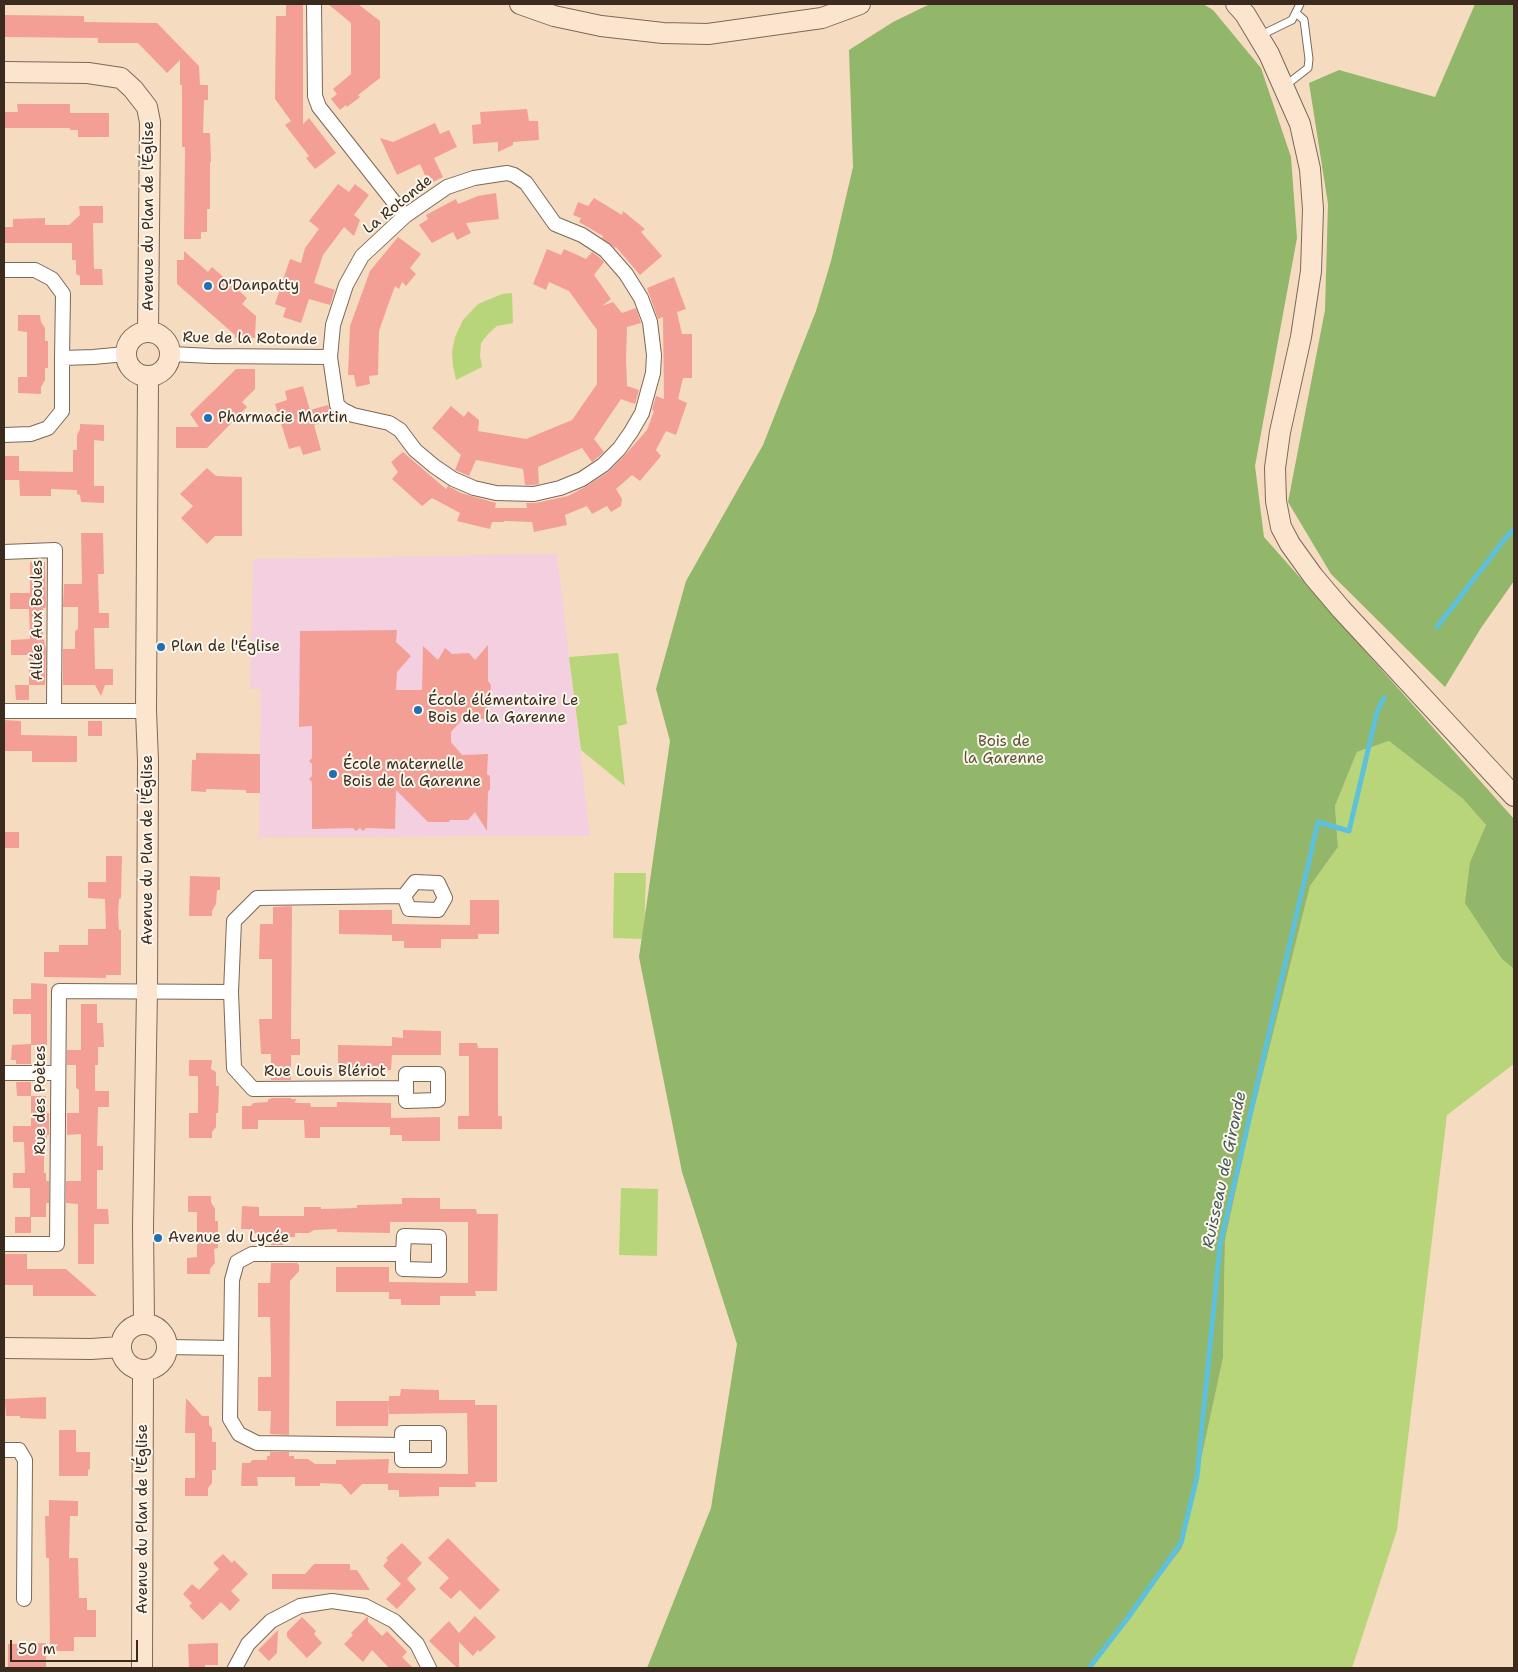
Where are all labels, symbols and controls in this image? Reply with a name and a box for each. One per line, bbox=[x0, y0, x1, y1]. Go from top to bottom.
street label: Avenue du Plan de l'Église bbox=[140, 121, 158, 311]
street label: La Rotonde bbox=[360, 172, 436, 238]
place label: O'Danpatty bbox=[218, 277, 299, 295]
marker: O'Danpatty bbox=[202, 280, 214, 292]
street label: Rue de la Rotonde bbox=[182, 329, 318, 349]
place label: Pharmacie Martin bbox=[218, 409, 348, 427]
marker: Pharmacie Martin bbox=[202, 412, 214, 424]
street label: Allée Aux Boules bbox=[29, 560, 47, 680]
place label: Plan de l'Église bbox=[171, 638, 280, 656]
marker: Plan de l'Église bbox=[155, 641, 167, 653]
place label: École élémentaire Le Bois de la Garenne bbox=[428, 692, 578, 727]
marker: École élémentaire Le Bois de la Garenne bbox=[412, 704, 424, 716]
park label: Bois de la Garenne bbox=[964, 733, 1044, 768]
street label: Avenue du Plan de l'Église bbox=[139, 755, 157, 945]
place label: École maternelle Bois de la Garenne bbox=[343, 756, 481, 791]
marker: École maternelle Bois de la Garenne bbox=[327, 768, 339, 780]
street label: Rue des Poètes bbox=[32, 1045, 50, 1155]
street label: Rue Louis Blériot bbox=[264, 1063, 386, 1081]
water label: Ruisseau de Gironde bbox=[1199, 1090, 1251, 1250]
place label: Avenue du Lycée bbox=[168, 1229, 289, 1247]
marker: Avenue du Lycée bbox=[152, 1232, 164, 1244]
street label: Avenue du Plan de l'Église bbox=[134, 1424, 152, 1614]
scale bar bbox=[12, 1630, 140, 1662]
text: 50 m bbox=[18, 1639, 56, 1659]

